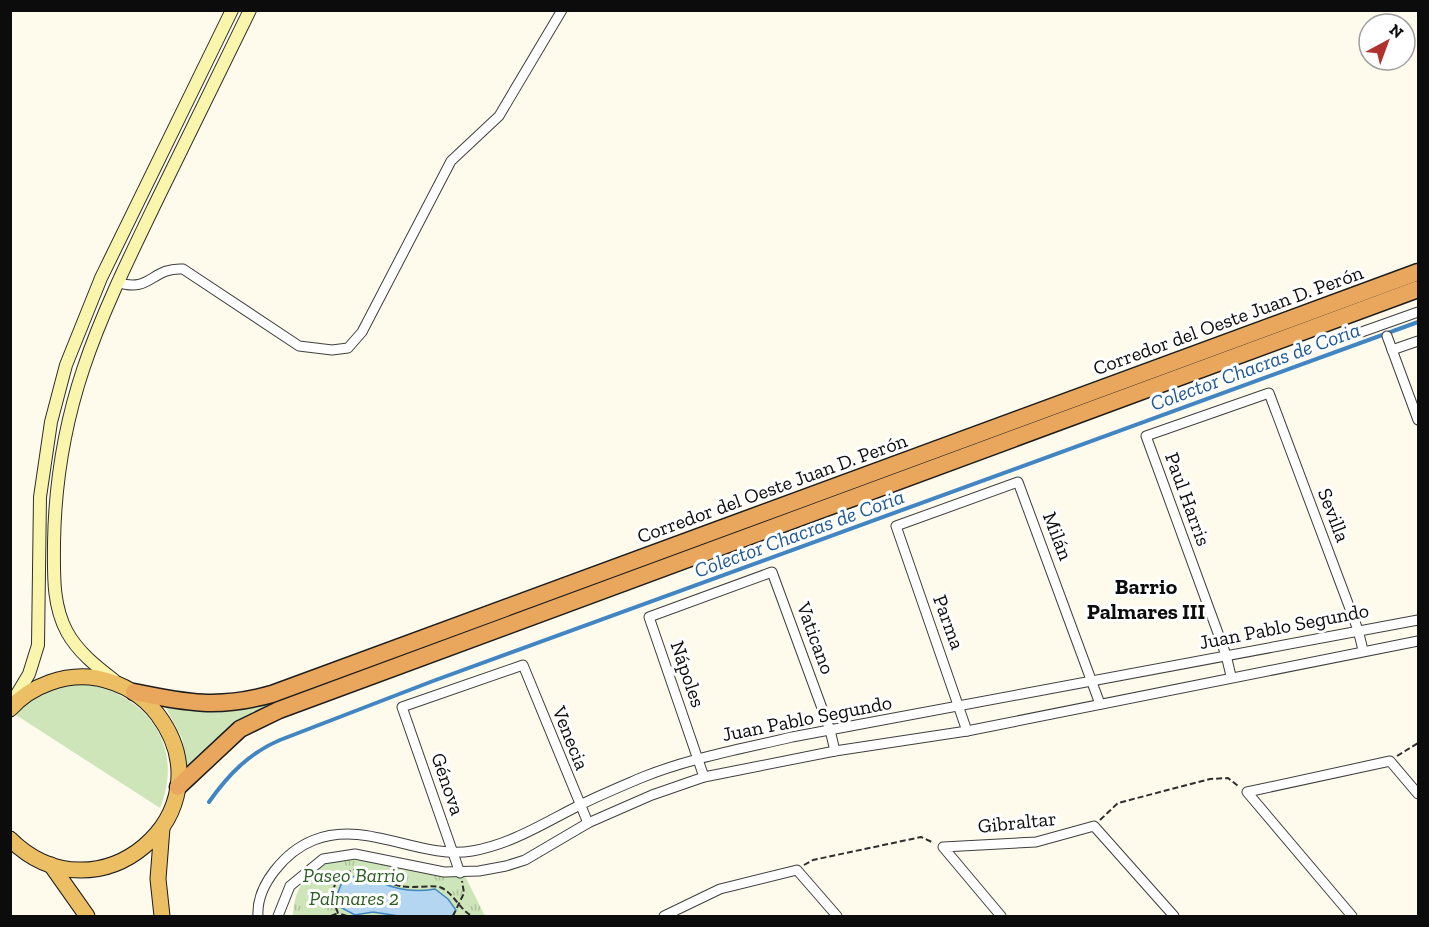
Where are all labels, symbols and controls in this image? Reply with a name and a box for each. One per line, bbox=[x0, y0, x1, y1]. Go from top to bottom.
north arrow bbox=[1357, 12, 1417, 72]
text: N bbox=[1386, 20, 1407, 42]
street label: Corredor del Oeste Juan D. Perón bbox=[1090, 260, 1367, 380]
water label: Colector Chacras de Coria bbox=[1147, 316, 1363, 416]
street label: Corredor del Oeste Juan D. Perón bbox=[634, 428, 911, 548]
street label: Paul Harris bbox=[1160, 449, 1216, 549]
water label: Colector Chacras de Coria bbox=[691, 483, 907, 583]
street label: Sevilla bbox=[1313, 485, 1355, 546]
street label: Milán bbox=[1038, 509, 1078, 564]
district label: Barrio Palmares III bbox=[1087, 573, 1205, 625]
street label: Parma bbox=[928, 591, 970, 653]
street label: Vaticano bbox=[792, 598, 840, 677]
street label: Juan Pablo Segundo bbox=[1197, 598, 1371, 654]
street label: Nápoles bbox=[665, 638, 711, 710]
street label: Juan Pablo Segundo bbox=[720, 690, 894, 746]
street label: Venecia bbox=[547, 702, 595, 774]
street label: Génova bbox=[426, 750, 470, 819]
street label: Gibraltar bbox=[976, 806, 1058, 838]
park label: Paseo Barrio Palmares 2 bbox=[303, 863, 405, 910]

